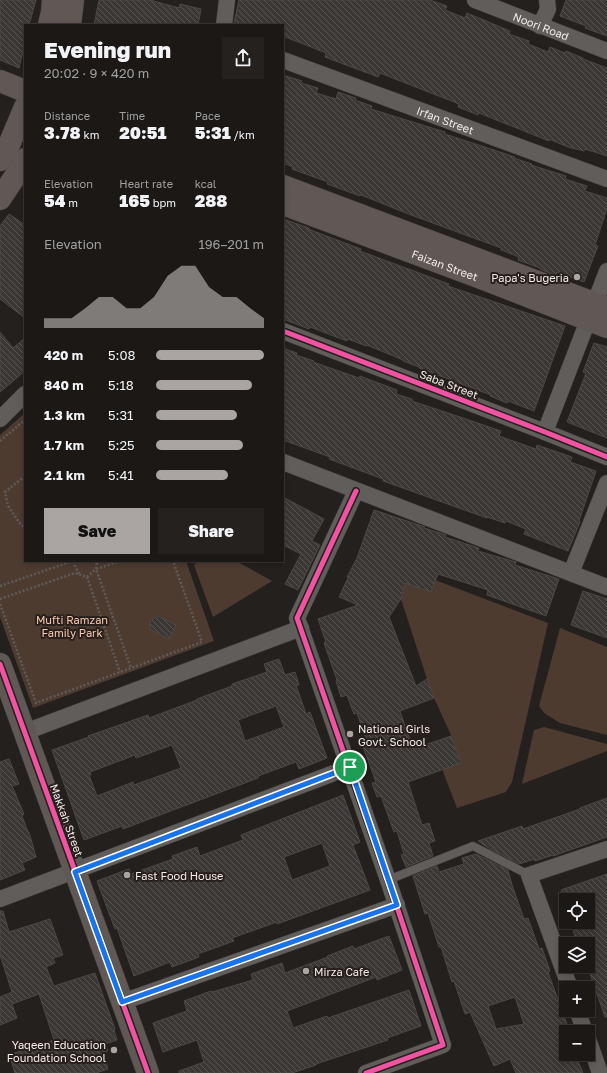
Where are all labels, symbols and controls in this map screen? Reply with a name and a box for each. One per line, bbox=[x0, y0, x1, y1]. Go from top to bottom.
street label: Noori Road bbox=[512, 9, 571, 42]
text: Evening run bbox=[44, 36, 171, 63]
button: share bbox=[222, 37, 264, 79]
text: 20:02 · 9 × 420 m bbox=[44, 65, 149, 81]
street label: Irfan Street bbox=[415, 103, 476, 136]
text: Distance bbox=[44, 109, 90, 122]
text: Time bbox=[119, 109, 145, 122]
text: Pace bbox=[195, 109, 220, 122]
text: 3.78 bbox=[44, 122, 81, 143]
text: 20:51 bbox=[119, 122, 166, 143]
text: 5:31 bbox=[195, 122, 231, 143]
text: km bbox=[81, 128, 99, 141]
text: /km bbox=[231, 128, 255, 141]
text: Elevation bbox=[44, 177, 93, 190]
text: Heart rate bbox=[119, 177, 173, 190]
text: kcal bbox=[195, 177, 216, 190]
text: 54 bbox=[44, 190, 66, 211]
text: 165 bbox=[119, 190, 150, 211]
text: 288 bbox=[195, 190, 227, 211]
text: m bbox=[66, 196, 78, 209]
text: bpm bbox=[150, 196, 176, 209]
text: Elevation bbox=[44, 236, 102, 252]
text: 196–201 m bbox=[198, 236, 264, 252]
street label: Faizan Street bbox=[410, 246, 480, 283]
place label: Papa's Bugeria bbox=[491, 271, 569, 284]
marker: Papa's Bugeria bbox=[572, 272, 582, 282]
text: 420 m bbox=[44, 347, 83, 363]
text: 5:08 bbox=[108, 347, 135, 363]
street label: Saba Street bbox=[418, 367, 480, 401]
text: 840 m bbox=[44, 377, 84, 393]
text: 5:18 bbox=[108, 377, 134, 393]
text: 1.3 km bbox=[44, 407, 85, 423]
text: 5:31 bbox=[108, 407, 133, 423]
text: 1.7 km bbox=[44, 437, 84, 453]
text: 5:25 bbox=[108, 437, 135, 453]
text: 2.1 km bbox=[44, 467, 85, 483]
text: 5:41 bbox=[108, 467, 134, 483]
button: Save bbox=[44, 508, 150, 554]
button: Share bbox=[158, 508, 264, 554]
park label: Mufti Ramzan Family Park bbox=[36, 613, 108, 639]
place label: National Girls Govt. School bbox=[358, 722, 430, 748]
marker: National Girls Govt. School bbox=[345, 729, 355, 739]
pin bbox=[333, 750, 367, 784]
icon: arrive bbox=[339, 756, 361, 778]
street label: Makkah Street bbox=[48, 782, 86, 858]
place label: Fast Food House bbox=[135, 869, 224, 882]
marker: Fast Food House bbox=[122, 870, 132, 880]
map controls bbox=[559, 893, 595, 1061]
button: locate bbox=[559, 893, 595, 929]
button: layers bbox=[559, 937, 595, 973]
place label: Mirza Cafe bbox=[314, 965, 369, 978]
marker: Mirza Cafe bbox=[301, 966, 311, 976]
button: + bbox=[559, 981, 595, 1017]
button: − bbox=[559, 1025, 595, 1061]
place label: Yaqeen Education Foundation School bbox=[7, 1038, 106, 1064]
marker: Yaqeen Education Foundation School bbox=[109, 1045, 119, 1055]

